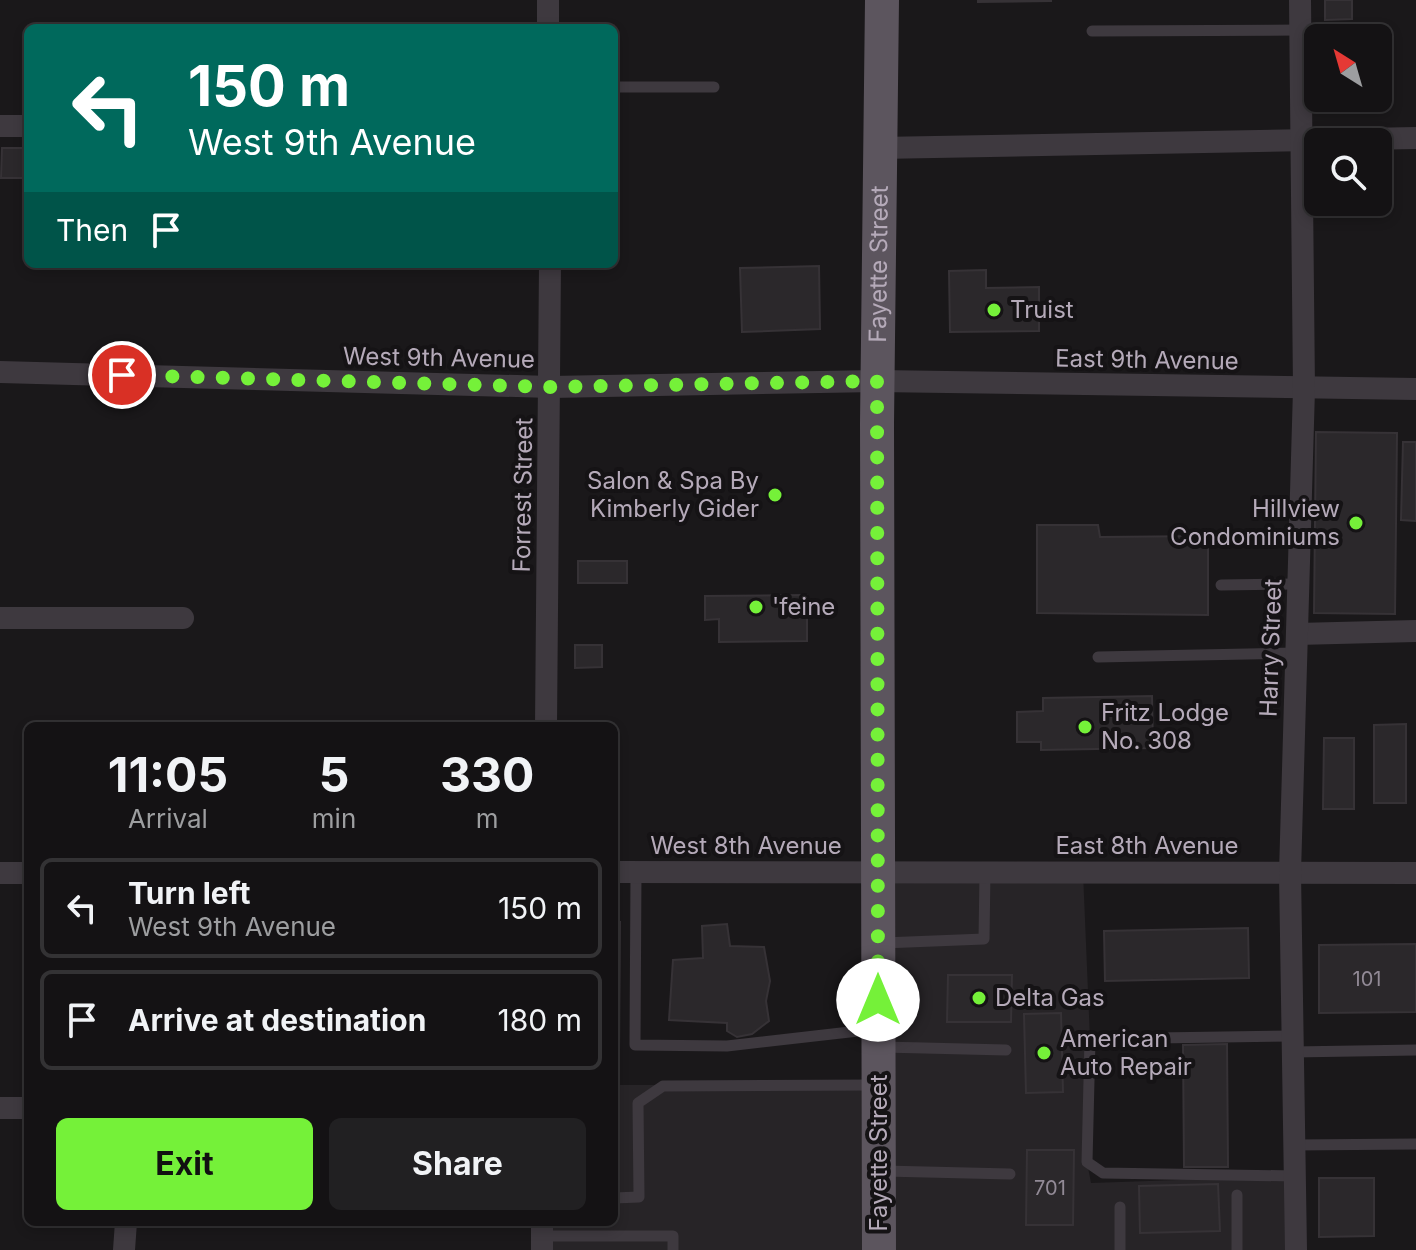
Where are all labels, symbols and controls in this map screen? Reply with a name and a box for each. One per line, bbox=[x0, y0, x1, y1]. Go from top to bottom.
north arrow bbox=[1304, 24, 1392, 112]
map controls bbox=[1304, 24, 1392, 216]
text: 150 m bbox=[188, 52, 350, 120]
icon: left bbox=[56, 56, 160, 160]
text: West 9th Avenue bbox=[188, 120, 476, 164]
button: search bbox=[1304, 128, 1392, 216]
street label: Fayette Street bbox=[863, 185, 894, 343]
icon: arrive bbox=[144, 208, 188, 252]
text: Then bbox=[56, 212, 128, 248]
place label: Truist bbox=[1010, 295, 1074, 324]
marker: Truist bbox=[985, 301, 1003, 319]
pin bbox=[88, 341, 156, 409]
street label: West 9th Avenue bbox=[343, 341, 535, 374]
street label: East 9th Avenue bbox=[1055, 343, 1239, 376]
icon: arrive bbox=[100, 353, 144, 397]
street label: Forrest Street bbox=[507, 417, 538, 573]
place label: Salon & Spa By Kimberly Gider bbox=[587, 466, 759, 523]
marker: Salon & Spa By Kimberly Gider bbox=[766, 486, 784, 504]
place label: Hillview Condominiums bbox=[1170, 494, 1340, 551]
marker: Hillview Condominiums bbox=[1347, 514, 1365, 532]
street label: Harry Street bbox=[1254, 578, 1287, 717]
place label: 'feine bbox=[772, 592, 835, 621]
marker: 'feine bbox=[747, 598, 765, 616]
place label: Fritz Lodge No. 308 bbox=[1101, 698, 1229, 755]
marker: Fritz Lodge No. 308 bbox=[1076, 718, 1094, 736]
text: 11:05 bbox=[108, 745, 228, 804]
text: 5 bbox=[319, 745, 349, 804]
text: 330 bbox=[440, 745, 534, 804]
text: Arrival bbox=[128, 803, 208, 834]
text: min bbox=[312, 803, 356, 834]
text: m bbox=[476, 803, 499, 834]
street label: West 8th Avenue bbox=[650, 831, 842, 860]
street label: East 8th Avenue bbox=[1055, 831, 1239, 860]
text: Turn left bbox=[128, 875, 250, 911]
icon: left bbox=[60, 886, 104, 930]
text: 150 m bbox=[498, 890, 582, 926]
text: West 9th Avenue bbox=[128, 911, 336, 942]
position arrow bbox=[836, 958, 920, 1042]
house number: 101 bbox=[1353, 967, 1381, 991]
place label: Delta Gas bbox=[995, 983, 1105, 1012]
marker: Delta Gas bbox=[970, 989, 988, 1007]
icon: arrive bbox=[60, 998, 104, 1042]
text: Arrive at destination bbox=[128, 1002, 426, 1038]
text: 180 m bbox=[498, 1002, 582, 1038]
place label: American Auto Repair bbox=[1060, 1024, 1192, 1081]
marker: American Auto Repair bbox=[1035, 1044, 1053, 1062]
street label: Fayette Street bbox=[864, 1074, 893, 1232]
button: Exit bbox=[56, 1118, 313, 1210]
button: Share bbox=[329, 1118, 586, 1210]
house number: 701 bbox=[1034, 1176, 1066, 1200]

